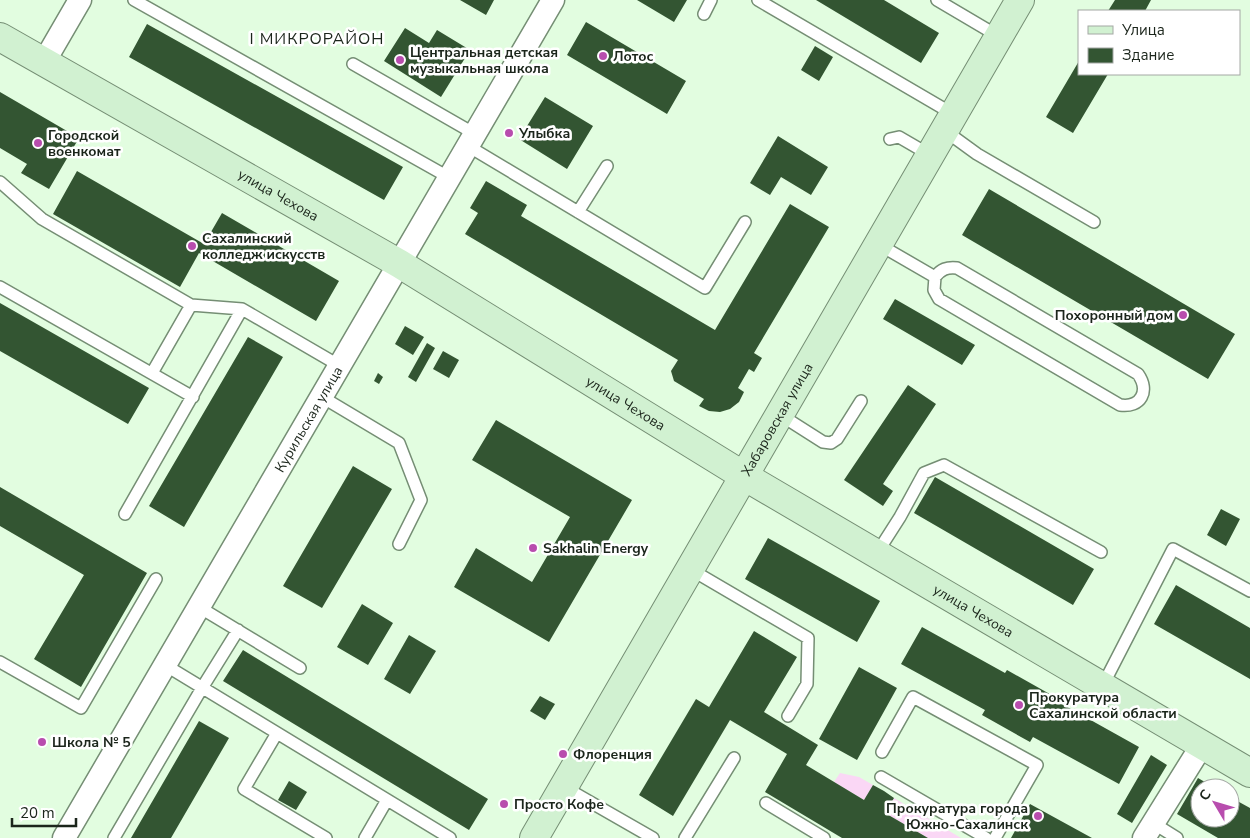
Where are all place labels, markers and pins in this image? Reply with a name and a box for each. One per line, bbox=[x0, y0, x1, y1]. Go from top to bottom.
place label: Центральная детская музыкальная школа bbox=[410, 43, 558, 78]
place label: Лотос bbox=[613, 47, 654, 66]
marker: Лотос bbox=[597, 50, 609, 62]
marker: Центральная детская музыкальная школа bbox=[394, 54, 406, 66]
place label: Улыбка bbox=[518, 124, 570, 143]
place label: Городской военкомат bbox=[48, 126, 121, 161]
marker: Улыбка bbox=[503, 127, 515, 139]
marker: Городской военкомат bbox=[32, 137, 44, 149]
place label: Сахалинский колледж искусств bbox=[202, 229, 325, 264]
marker: Сахалинский колледж искусств bbox=[186, 240, 198, 252]
place label: Похоронный дом bbox=[1055, 306, 1173, 325]
marker: Похоронный дом bbox=[1177, 309, 1189, 321]
place label: Sakhalin Energy bbox=[543, 539, 649, 558]
marker: Sakhalin Energy bbox=[527, 542, 539, 554]
place label: Прокуратура Сахалинской области bbox=[1029, 688, 1177, 723]
marker: Прокуратура Сахалинской области bbox=[1013, 699, 1025, 711]
place label: Школа № 5 bbox=[52, 733, 131, 752]
marker: Школа № 5 bbox=[36, 736, 48, 748]
place label: Флоренция bbox=[573, 745, 652, 764]
marker: Флоренция bbox=[557, 748, 569, 760]
place label: Просто Кофе bbox=[514, 795, 604, 814]
marker: Просто Кофе bbox=[498, 798, 510, 810]
place label: Прокуратура города Южно-Сахалинск bbox=[886, 799, 1028, 834]
marker: Прокуратура города Южно-Сахалинск bbox=[1032, 810, 1044, 822]

